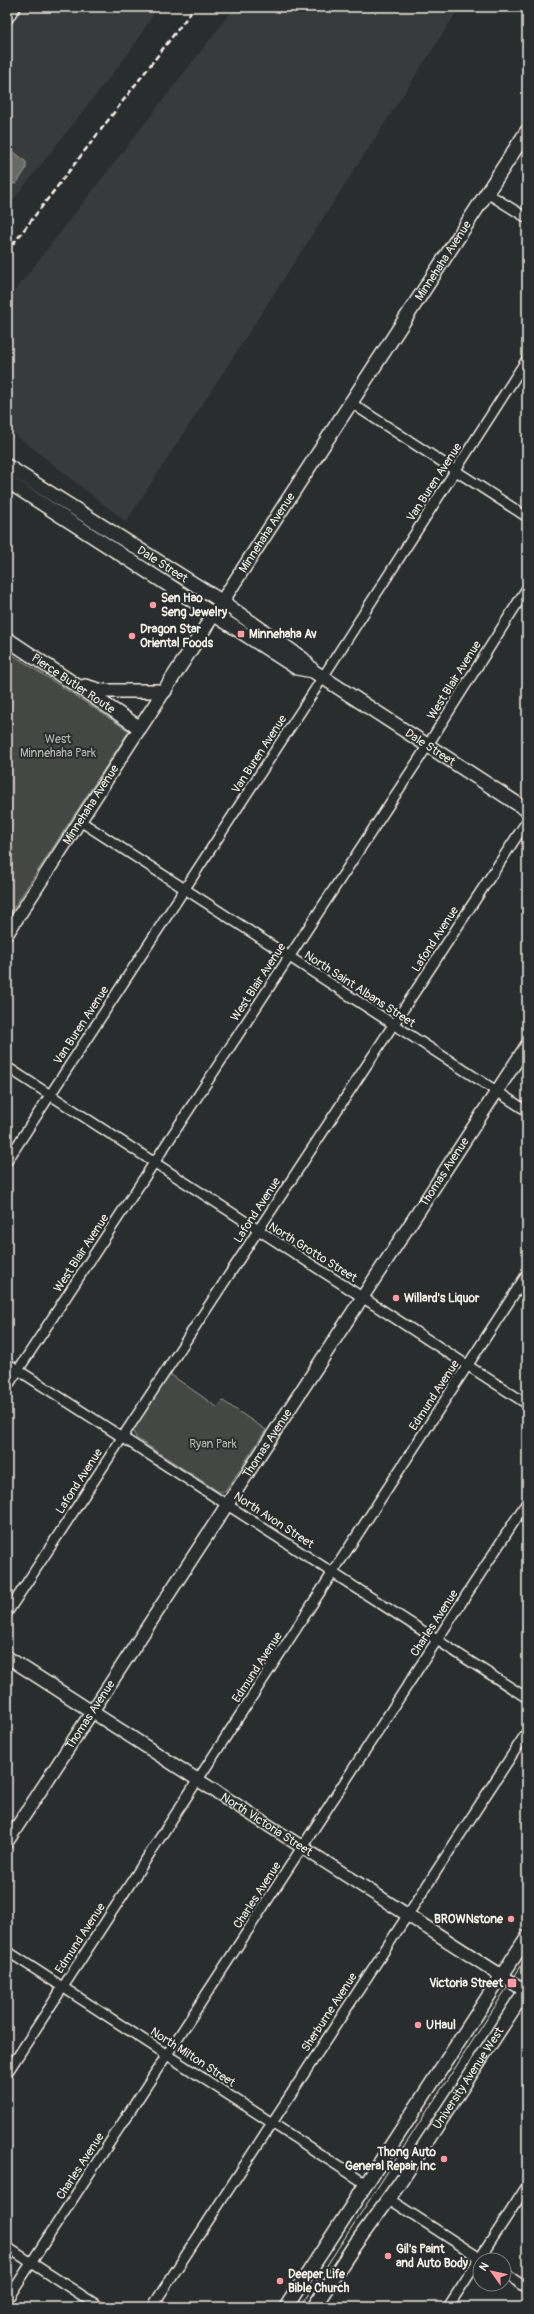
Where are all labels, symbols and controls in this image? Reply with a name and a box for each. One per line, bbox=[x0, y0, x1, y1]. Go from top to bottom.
street label: Minnehaha Avenue bbox=[412, 218, 475, 304]
street label: Van Buren Avenue bbox=[403, 440, 465, 524]
street label: Minnehaha Avenue bbox=[236, 490, 299, 576]
street label: Dale Street bbox=[134, 543, 191, 586]
place label: Sen Hao Seng Jewelry bbox=[161, 591, 228, 620]
marker: Sen Hao Seng Jewelry bbox=[148, 600, 158, 610]
place label: Dragon Star Oriental Foods bbox=[140, 622, 214, 651]
place label: Minnehaha Av bbox=[249, 627, 317, 642]
marker: Minnehaha Av bbox=[236, 629, 246, 639]
marker: Dragon Star Oriental Foods bbox=[127, 631, 137, 641]
street label: West Blair Avenue bbox=[424, 638, 485, 722]
street label: Pierce Butler Route bbox=[29, 651, 118, 717]
street label: Van Buren Avenue bbox=[228, 712, 290, 796]
street label: Dale Street bbox=[402, 726, 458, 770]
park label: West Minnehaha Park bbox=[20, 732, 96, 761]
street label: Minnehaha Avenue bbox=[60, 762, 122, 848]
street label: Lafond Avenue bbox=[409, 904, 462, 975]
street label: West Blair Avenue bbox=[228, 940, 289, 1024]
street label: North Saint Albans Street bbox=[301, 948, 418, 1031]
street label: Van Buren Avenue bbox=[50, 983, 112, 1067]
street label: Thomas Avenue bbox=[417, 1135, 473, 1210]
street label: Lafond Avenue bbox=[231, 1175, 284, 1246]
street label: West Blair Avenue bbox=[51, 1211, 112, 1295]
street label: North Grotto Street bbox=[266, 1219, 360, 1286]
place label: Willard's Liquor bbox=[404, 1291, 480, 1306]
marker: Willard's Liquor bbox=[391, 1293, 401, 1303]
street label: Edmund Avenue bbox=[406, 1357, 463, 1433]
street label: Thomas Avenue bbox=[239, 1406, 296, 1481]
park label: Ryan Park bbox=[189, 1437, 237, 1452]
street label: Lafond Avenue bbox=[53, 1446, 106, 1517]
street label: North Avon Street bbox=[231, 1489, 317, 1552]
street label: Charles Avenue bbox=[407, 1587, 462, 1659]
street label: Edmund Avenue bbox=[229, 1629, 286, 1705]
street label: Thomas Avenue bbox=[62, 1677, 119, 1752]
street label: North Victoria Street bbox=[218, 1790, 315, 1860]
street label: Charles Avenue bbox=[230, 1859, 285, 1931]
street label: Edmund Avenue bbox=[52, 1900, 109, 1976]
place label: BROWNstone bbox=[434, 1912, 504, 1927]
marker: BROWNstone bbox=[506, 1914, 516, 1924]
street label: Sherburne Avenue bbox=[298, 1970, 361, 2055]
place label: Victoria Street bbox=[429, 1976, 504, 1991]
marker: Victoria Street bbox=[506, 1977, 518, 1989]
place label: UHaul bbox=[426, 2018, 456, 2033]
marker: UHaul bbox=[413, 2020, 423, 2030]
street label: North Milton Street bbox=[147, 2024, 238, 2091]
street label: University Avenue West bbox=[430, 2024, 507, 2132]
street label: Charles Avenue bbox=[53, 2130, 108, 2202]
place label: Thong Auto General Repair Inc bbox=[345, 2145, 437, 2174]
marker: Thong Auto General Repair Inc bbox=[439, 2154, 449, 2164]
place label: Gil's Paint and Auto Body bbox=[396, 2242, 469, 2271]
marker: Gil's Paint and Auto Body bbox=[383, 2251, 393, 2261]
north arrow bbox=[472, 2252, 512, 2292]
text: N bbox=[477, 2260, 492, 2273]
place label: Deeper Life Bible Church bbox=[288, 2267, 350, 2296]
marker: Deeper Life Bible Church bbox=[275, 2276, 285, 2286]

